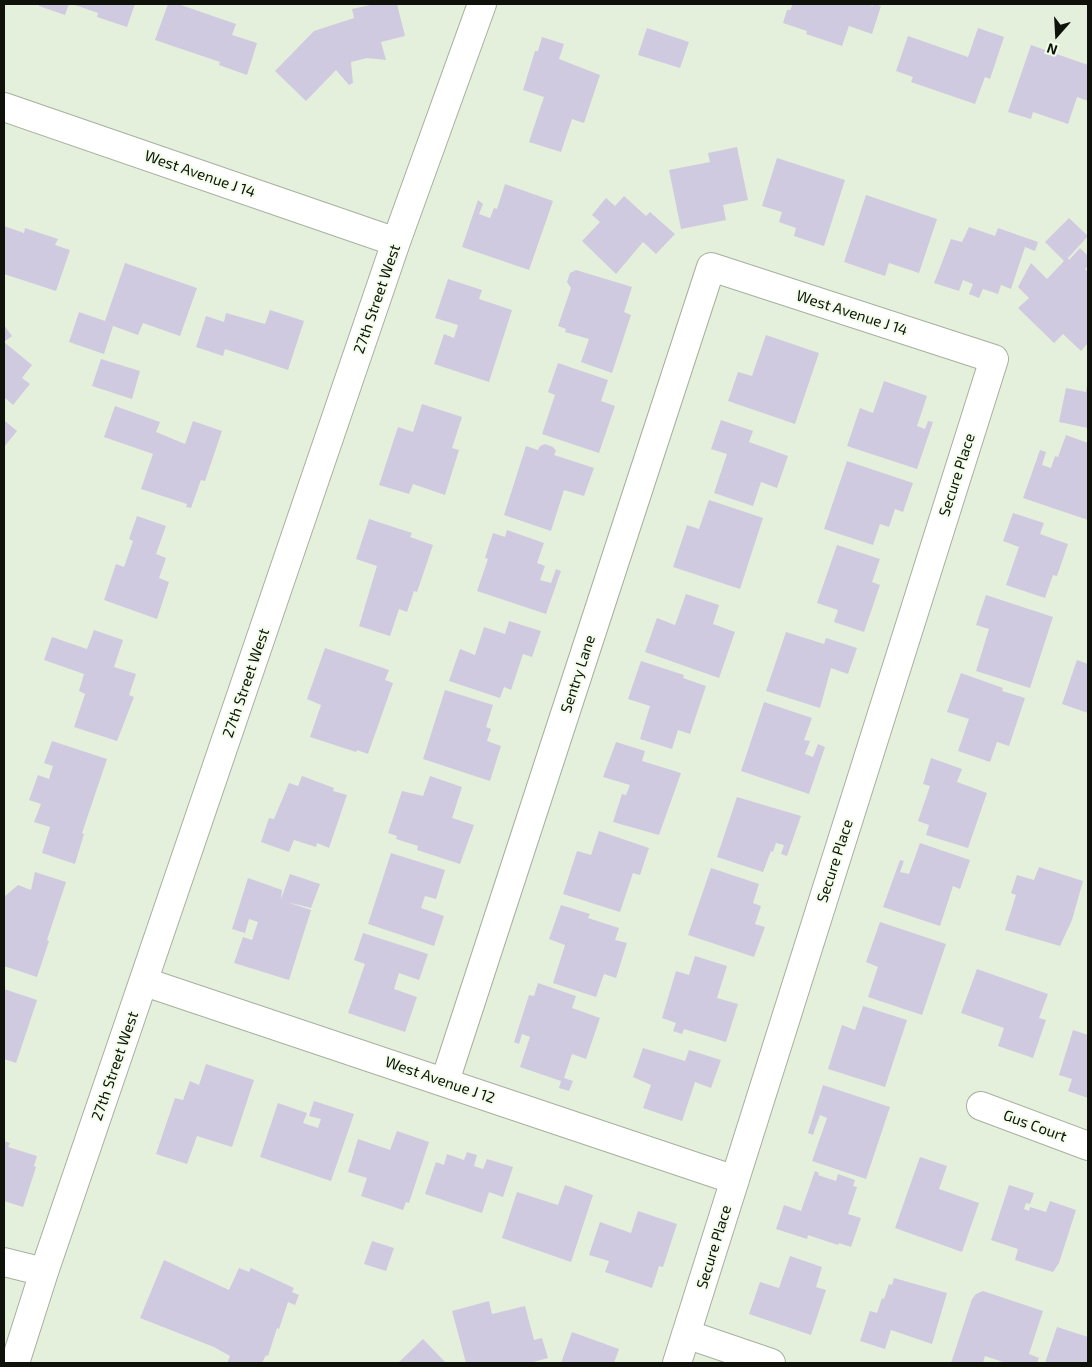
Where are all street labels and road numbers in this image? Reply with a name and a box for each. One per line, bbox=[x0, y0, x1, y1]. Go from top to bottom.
street label: West Avenue J 14 bbox=[142, 147, 258, 201]
street label: 27th Street West bbox=[350, 242, 404, 356]
street label: West Avenue J 14 bbox=[794, 287, 910, 339]
street label: Secure Place bbox=[935, 431, 979, 519]
street label: 27th Street West bbox=[219, 626, 273, 740]
street label: Sentry Lane bbox=[557, 633, 599, 715]
street label: Secure Place bbox=[813, 817, 857, 905]
street label: 27th Street West bbox=[88, 1009, 142, 1123]
street label: West Avenue J 12 bbox=[383, 1053, 497, 1107]
street label: Gus Court bbox=[1001, 1106, 1069, 1146]
street label: Secure Place bbox=[693, 1203, 735, 1291]

